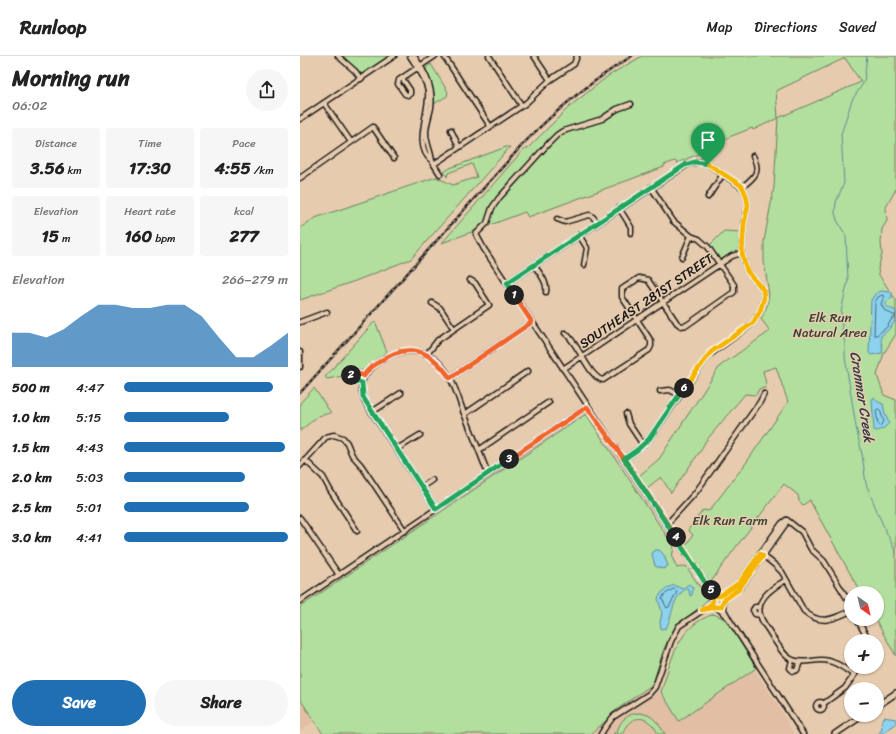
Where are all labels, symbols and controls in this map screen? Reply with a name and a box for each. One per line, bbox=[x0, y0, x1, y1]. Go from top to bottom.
text: Runloop bbox=[20, 11, 86, 44]
text: Map bbox=[706, 15, 732, 40]
text: Directions bbox=[754, 15, 817, 40]
text: Saved bbox=[839, 15, 876, 40]
text: Morning run bbox=[12, 59, 130, 98]
button: share bbox=[246, 69, 288, 111]
text: 06:02 bbox=[12, 94, 47, 117]
pin bbox=[691, 123, 725, 164]
icon: arrive bbox=[697, 129, 719, 151]
text: Distance bbox=[35, 134, 77, 153]
text: Time bbox=[138, 134, 162, 153]
text: Pace bbox=[232, 134, 256, 153]
text: 3.56 bbox=[30, 153, 65, 183]
text: 17:30 bbox=[129, 153, 171, 183]
text: 4:55 bbox=[214, 153, 251, 183]
text: km bbox=[65, 161, 82, 180]
text: /km bbox=[251, 161, 274, 180]
text: Elevation bbox=[34, 202, 78, 221]
text: Heart rate bbox=[124, 202, 176, 221]
text: kcal bbox=[234, 202, 254, 221]
text: 15 bbox=[42, 221, 59, 251]
text: 160 bbox=[125, 221, 152, 251]
text: 277 bbox=[229, 221, 259, 251]
text: m bbox=[59, 229, 71, 248]
text: bpm bbox=[152, 229, 175, 248]
street label: SOUTHEAST 281ST STREET bbox=[574, 247, 719, 355]
text: Elevation bbox=[12, 268, 65, 291]
text: 266–279 m bbox=[222, 268, 288, 291]
pin: 1 bbox=[504, 285, 524, 305]
text: 1 bbox=[512, 285, 516, 304]
park label: Elk Run Natural Area bbox=[793, 306, 868, 344]
water label: Cranmar Creek bbox=[842, 350, 882, 446]
pin: 2 bbox=[341, 365, 361, 385]
text: 2 bbox=[348, 365, 354, 384]
text: 500 m bbox=[12, 376, 50, 399]
text: 4:47 bbox=[76, 376, 104, 399]
pin: 6 bbox=[674, 378, 694, 398]
text: 6 bbox=[681, 378, 687, 397]
text: 1.0 km bbox=[12, 406, 50, 429]
text: 5:15 bbox=[76, 406, 101, 429]
text: 1.5 km bbox=[12, 436, 50, 459]
text: 4:43 bbox=[76, 436, 103, 459]
pin: 3 bbox=[499, 449, 519, 469]
text: 3 bbox=[506, 449, 512, 468]
text: 2.0 km bbox=[12, 466, 52, 489]
text: 5:03 bbox=[76, 466, 103, 489]
text: 2.5 km bbox=[12, 496, 52, 519]
text: 5:01 bbox=[76, 496, 102, 519]
park label: Elk Run Farm bbox=[692, 509, 768, 532]
text: 3.0 km bbox=[12, 526, 52, 549]
text: 4:41 bbox=[76, 526, 102, 549]
pin: 4 bbox=[666, 527, 686, 547]
text: 4 bbox=[673, 527, 679, 546]
pin: 5 bbox=[701, 580, 721, 600]
text: 5 bbox=[708, 580, 714, 599]
north arrow bbox=[844, 586, 884, 626]
map controls bbox=[844, 586, 884, 722]
button: + bbox=[844, 634, 884, 674]
button: Save bbox=[12, 680, 146, 726]
button: Share bbox=[154, 680, 288, 726]
button: − bbox=[844, 682, 884, 722]

